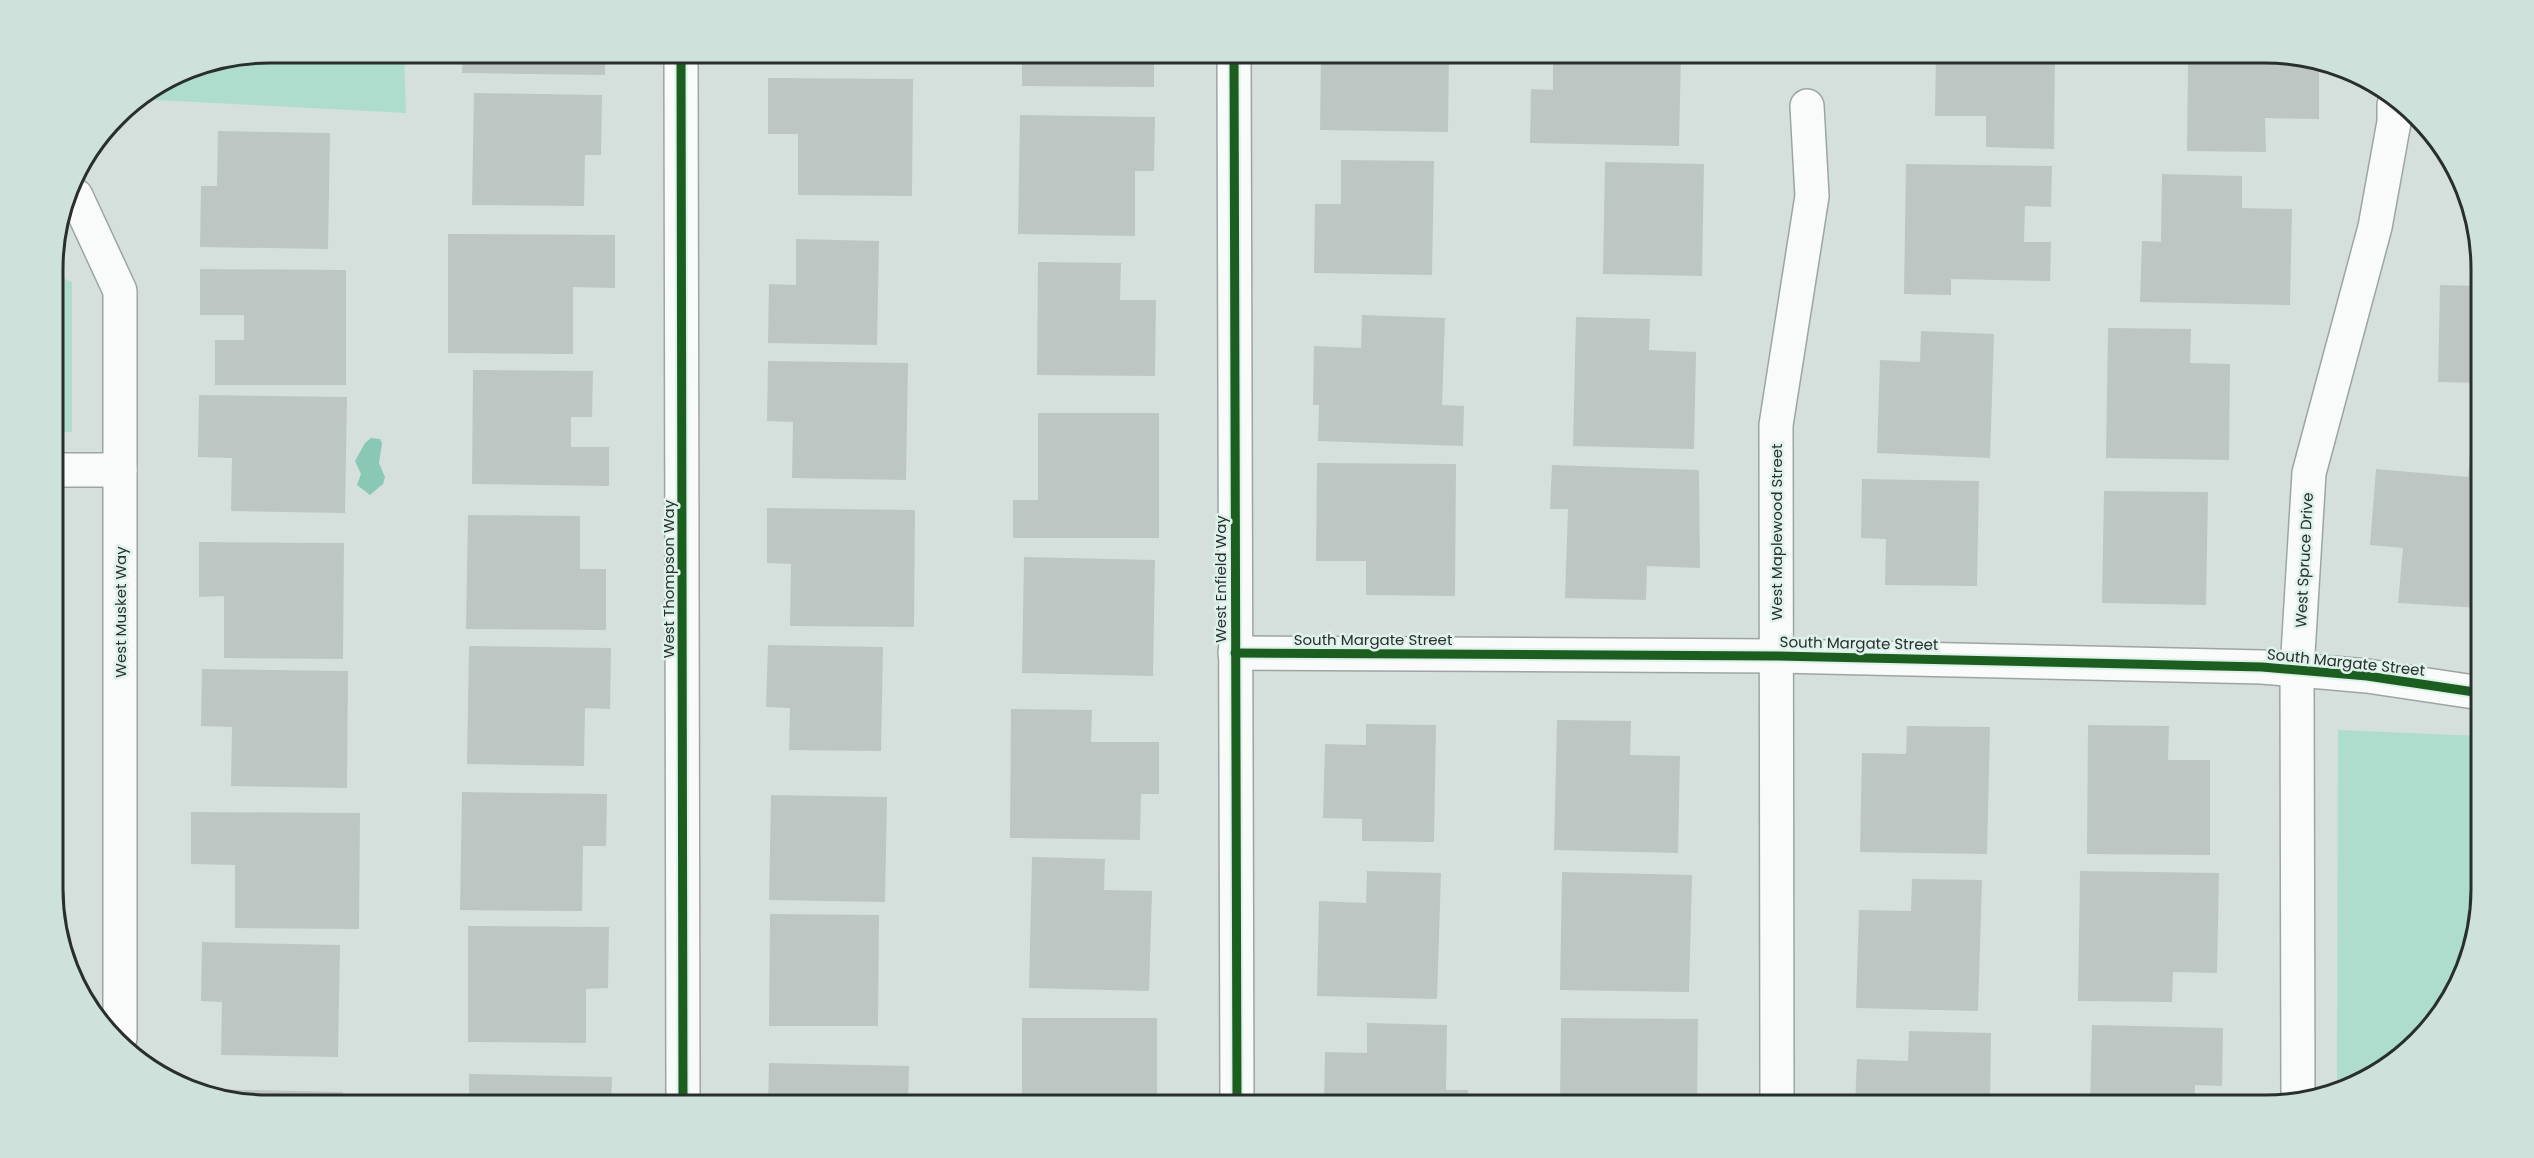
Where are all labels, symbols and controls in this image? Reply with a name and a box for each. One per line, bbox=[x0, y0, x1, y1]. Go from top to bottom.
street label: West Maplewood Street bbox=[1766, 444, 1787, 621]
street label: West Spruce Drive bbox=[2290, 492, 2318, 628]
street label: West Thompson Way bbox=[658, 499, 679, 658]
street label: West Enfield Way bbox=[1210, 515, 1231, 643]
street label: West Musket Way bbox=[110, 546, 131, 678]
street label: South Margate Street bbox=[1294, 629, 1452, 650]
street label: South Margate Street bbox=[1779, 631, 1939, 655]
street label: South Margate Street bbox=[2266, 643, 2426, 681]

